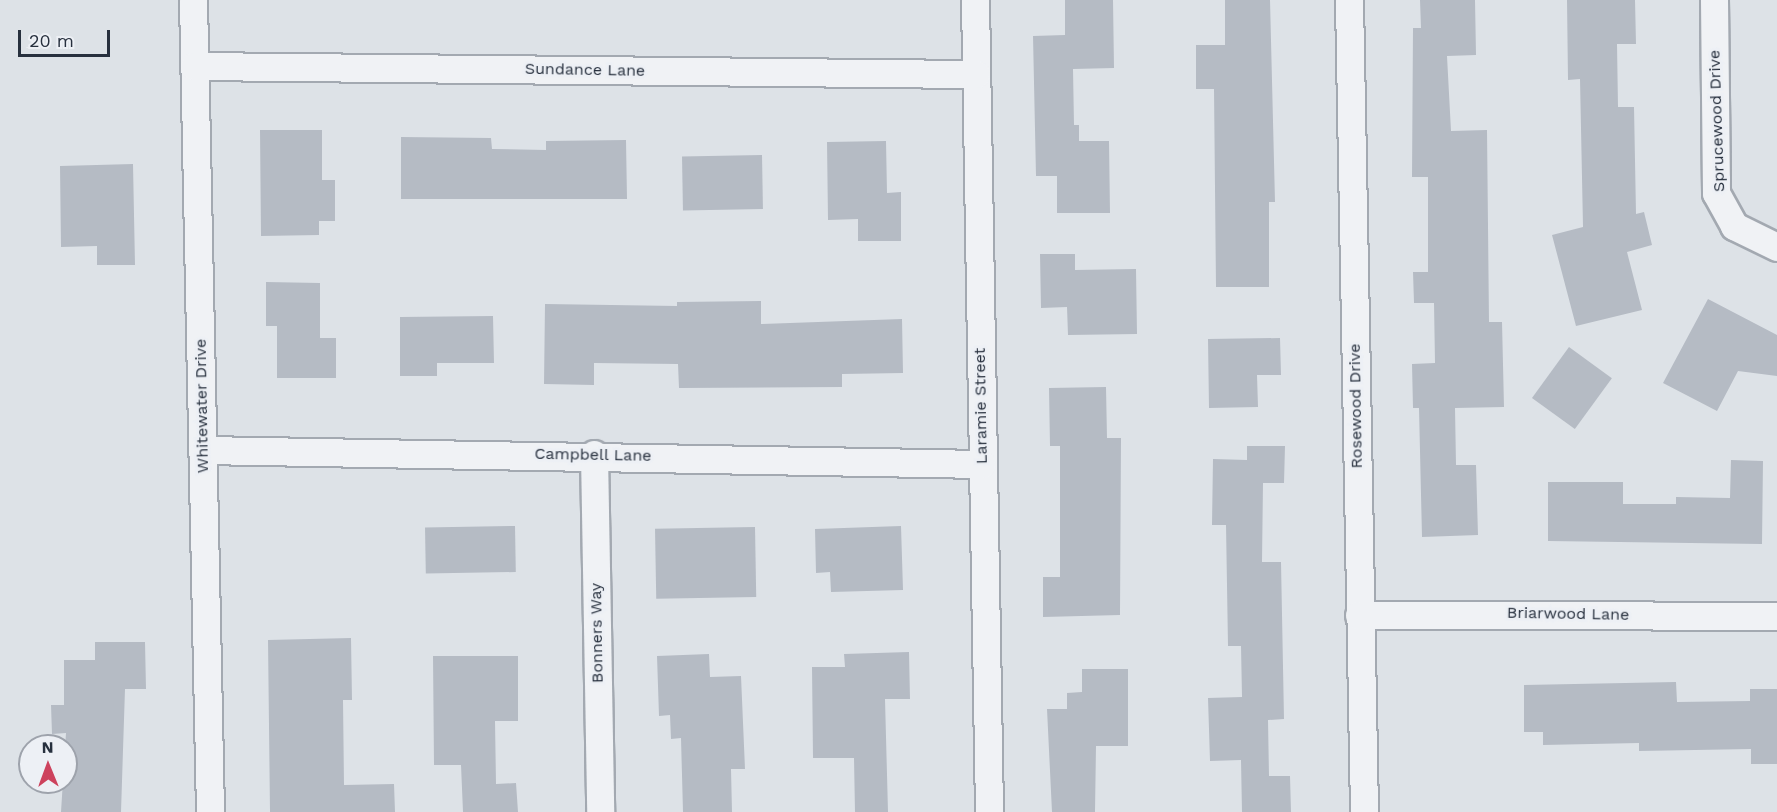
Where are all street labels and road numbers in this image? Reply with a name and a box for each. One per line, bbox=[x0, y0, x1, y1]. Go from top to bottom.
street label: Sprucewood Drive bbox=[1705, 50, 1729, 192]
street label: Sundance Lane bbox=[525, 59, 645, 81]
street label: Whitewater Drive bbox=[191, 338, 213, 474]
street label: Rosewood Drive bbox=[1345, 343, 1367, 469]
street label: Laramie Street bbox=[970, 348, 992, 464]
street label: Campbell Lane bbox=[534, 444, 652, 466]
street label: Bonners Way bbox=[587, 582, 607, 684]
street label: Briarwood Lane bbox=[1507, 603, 1629, 625]

